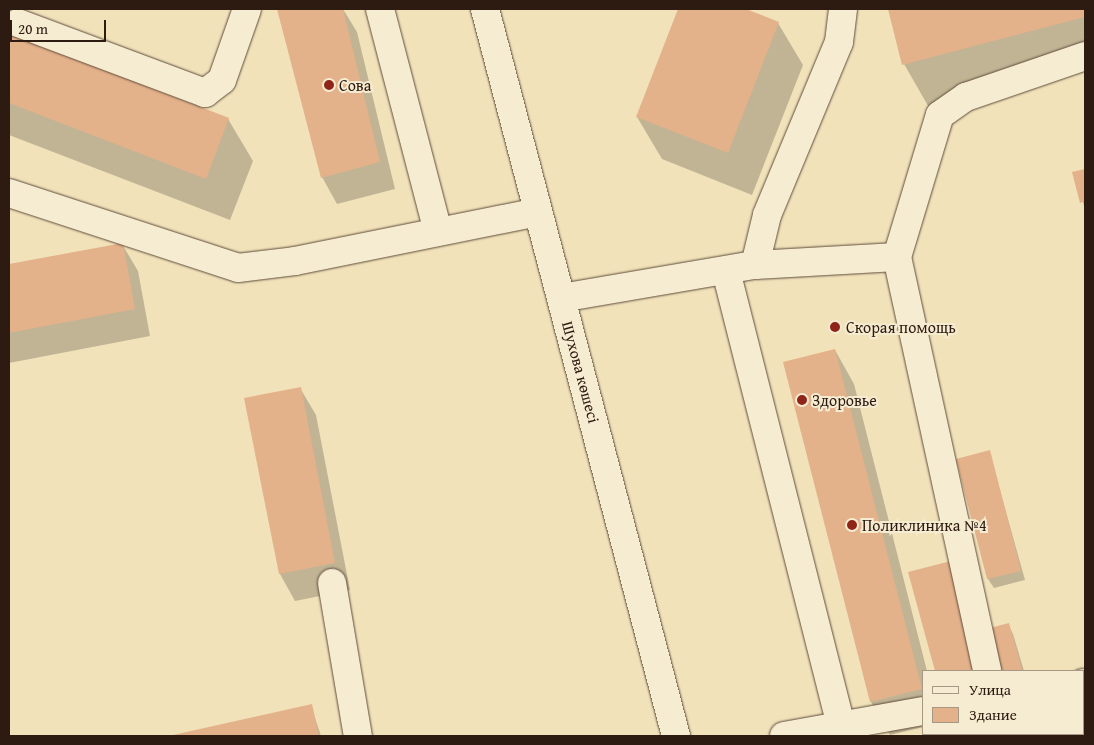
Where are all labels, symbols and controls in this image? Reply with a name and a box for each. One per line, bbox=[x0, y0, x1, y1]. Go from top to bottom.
scale bar bbox=[12, 10, 109, 42]
text: 20 m bbox=[18, 18, 48, 39]
place label: Сова bbox=[339, 75, 371, 95]
marker: Сова bbox=[323, 79, 335, 91]
place label: Скорая помощь bbox=[846, 317, 956, 337]
street label: Шухова көшесі bbox=[558, 319, 604, 425]
marker: Скорая помощь bbox=[828, 320, 842, 334]
place label: Здоровье bbox=[812, 390, 877, 410]
marker: Здоровье bbox=[796, 394, 808, 406]
place label: Поликлиника №4 bbox=[862, 515, 987, 535]
marker: Поликлиника №4 bbox=[846, 519, 858, 531]
legend bbox=[922, 670, 1084, 735]
text: Улица bbox=[969, 679, 1011, 700]
text: Здание bbox=[969, 704, 1017, 725]

